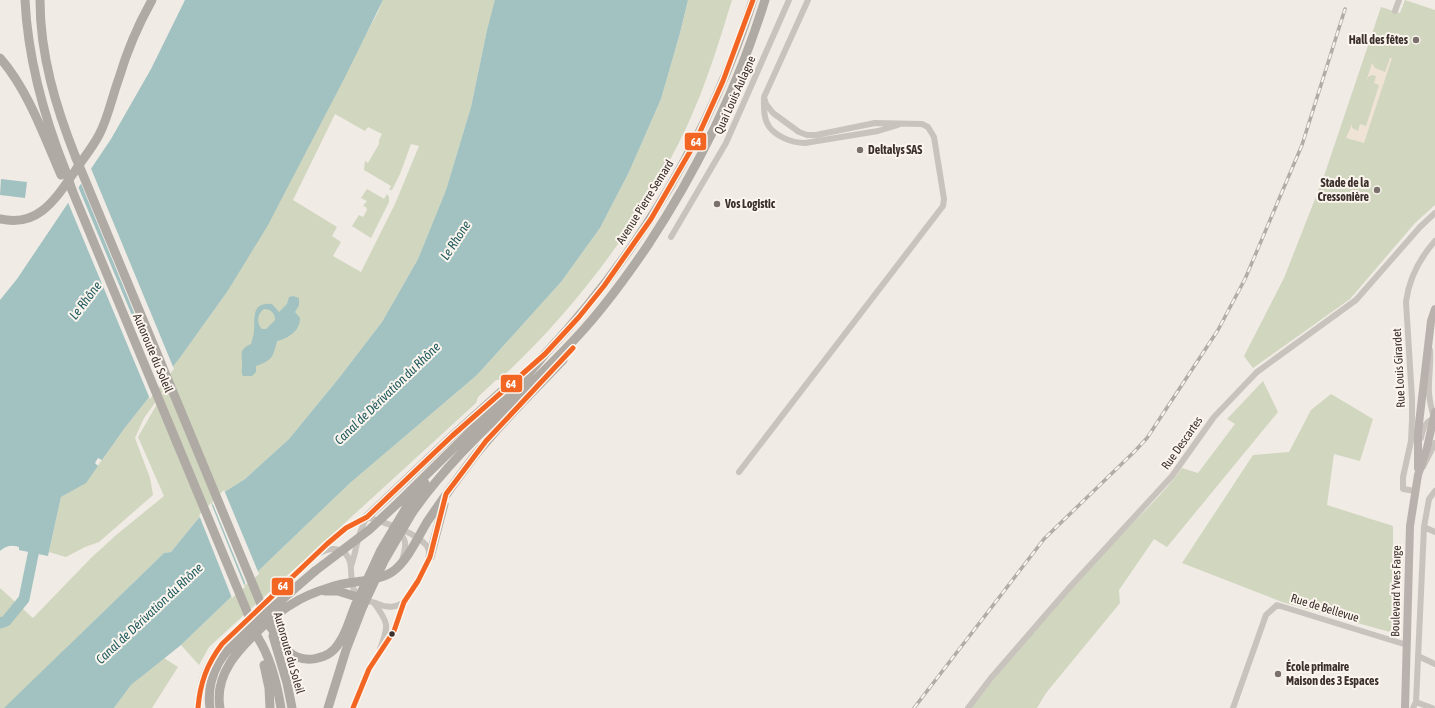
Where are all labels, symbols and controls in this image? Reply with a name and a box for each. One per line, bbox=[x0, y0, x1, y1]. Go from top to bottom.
place label: Hall des fêtes bbox=[1349, 33, 1409, 47]
marker: Hall des fêtes bbox=[1411, 35, 1421, 45]
street label: Quai Louis Aulagne bbox=[711, 54, 759, 136]
line badge: 64 bbox=[684, 132, 707, 151]
text: 64 bbox=[691, 136, 701, 148]
place label: Deltalys SAS bbox=[868, 143, 922, 157]
marker: Deltalys SAS bbox=[855, 145, 865, 155]
street label: Avenue Pierre Semard bbox=[613, 157, 677, 247]
place label: Stade de la Cressonière bbox=[1317, 176, 1370, 204]
marker: Stade de la Cressonière bbox=[1372, 185, 1382, 195]
place label: Vos Logistic bbox=[724, 197, 776, 211]
marker: Vos Logistic bbox=[712, 199, 722, 209]
water label: Le Rhone bbox=[437, 218, 474, 263]
water label: Le Rhône bbox=[66, 278, 105, 322]
street label: Autoroute du Soleil bbox=[130, 311, 176, 395]
street label: Rue Louis Girardet bbox=[1390, 327, 1408, 408]
water label: Canal de Dérivation du Rhône bbox=[331, 339, 443, 448]
line badge: 64 bbox=[500, 374, 523, 393]
text: 64 bbox=[506, 378, 516, 390]
street label: Rue Descartes bbox=[1159, 414, 1205, 472]
street label: Boulevard Yves Farge bbox=[1388, 545, 1404, 637]
water label: Canal de Dérivation du Rhône bbox=[93, 560, 206, 667]
line badge: 64 bbox=[271, 577, 294, 596]
text: 64 bbox=[278, 580, 288, 592]
street label: Rue de Bellevue bbox=[1289, 591, 1361, 625]
street label: Autoroute du Soleil bbox=[271, 611, 308, 696]
unlabelled marker bbox=[387, 629, 397, 639]
place label: École primaire Maison des 3 Espaces bbox=[1286, 659, 1380, 688]
marker: École primaire Maison des 3 Espaces bbox=[1273, 669, 1283, 679]

